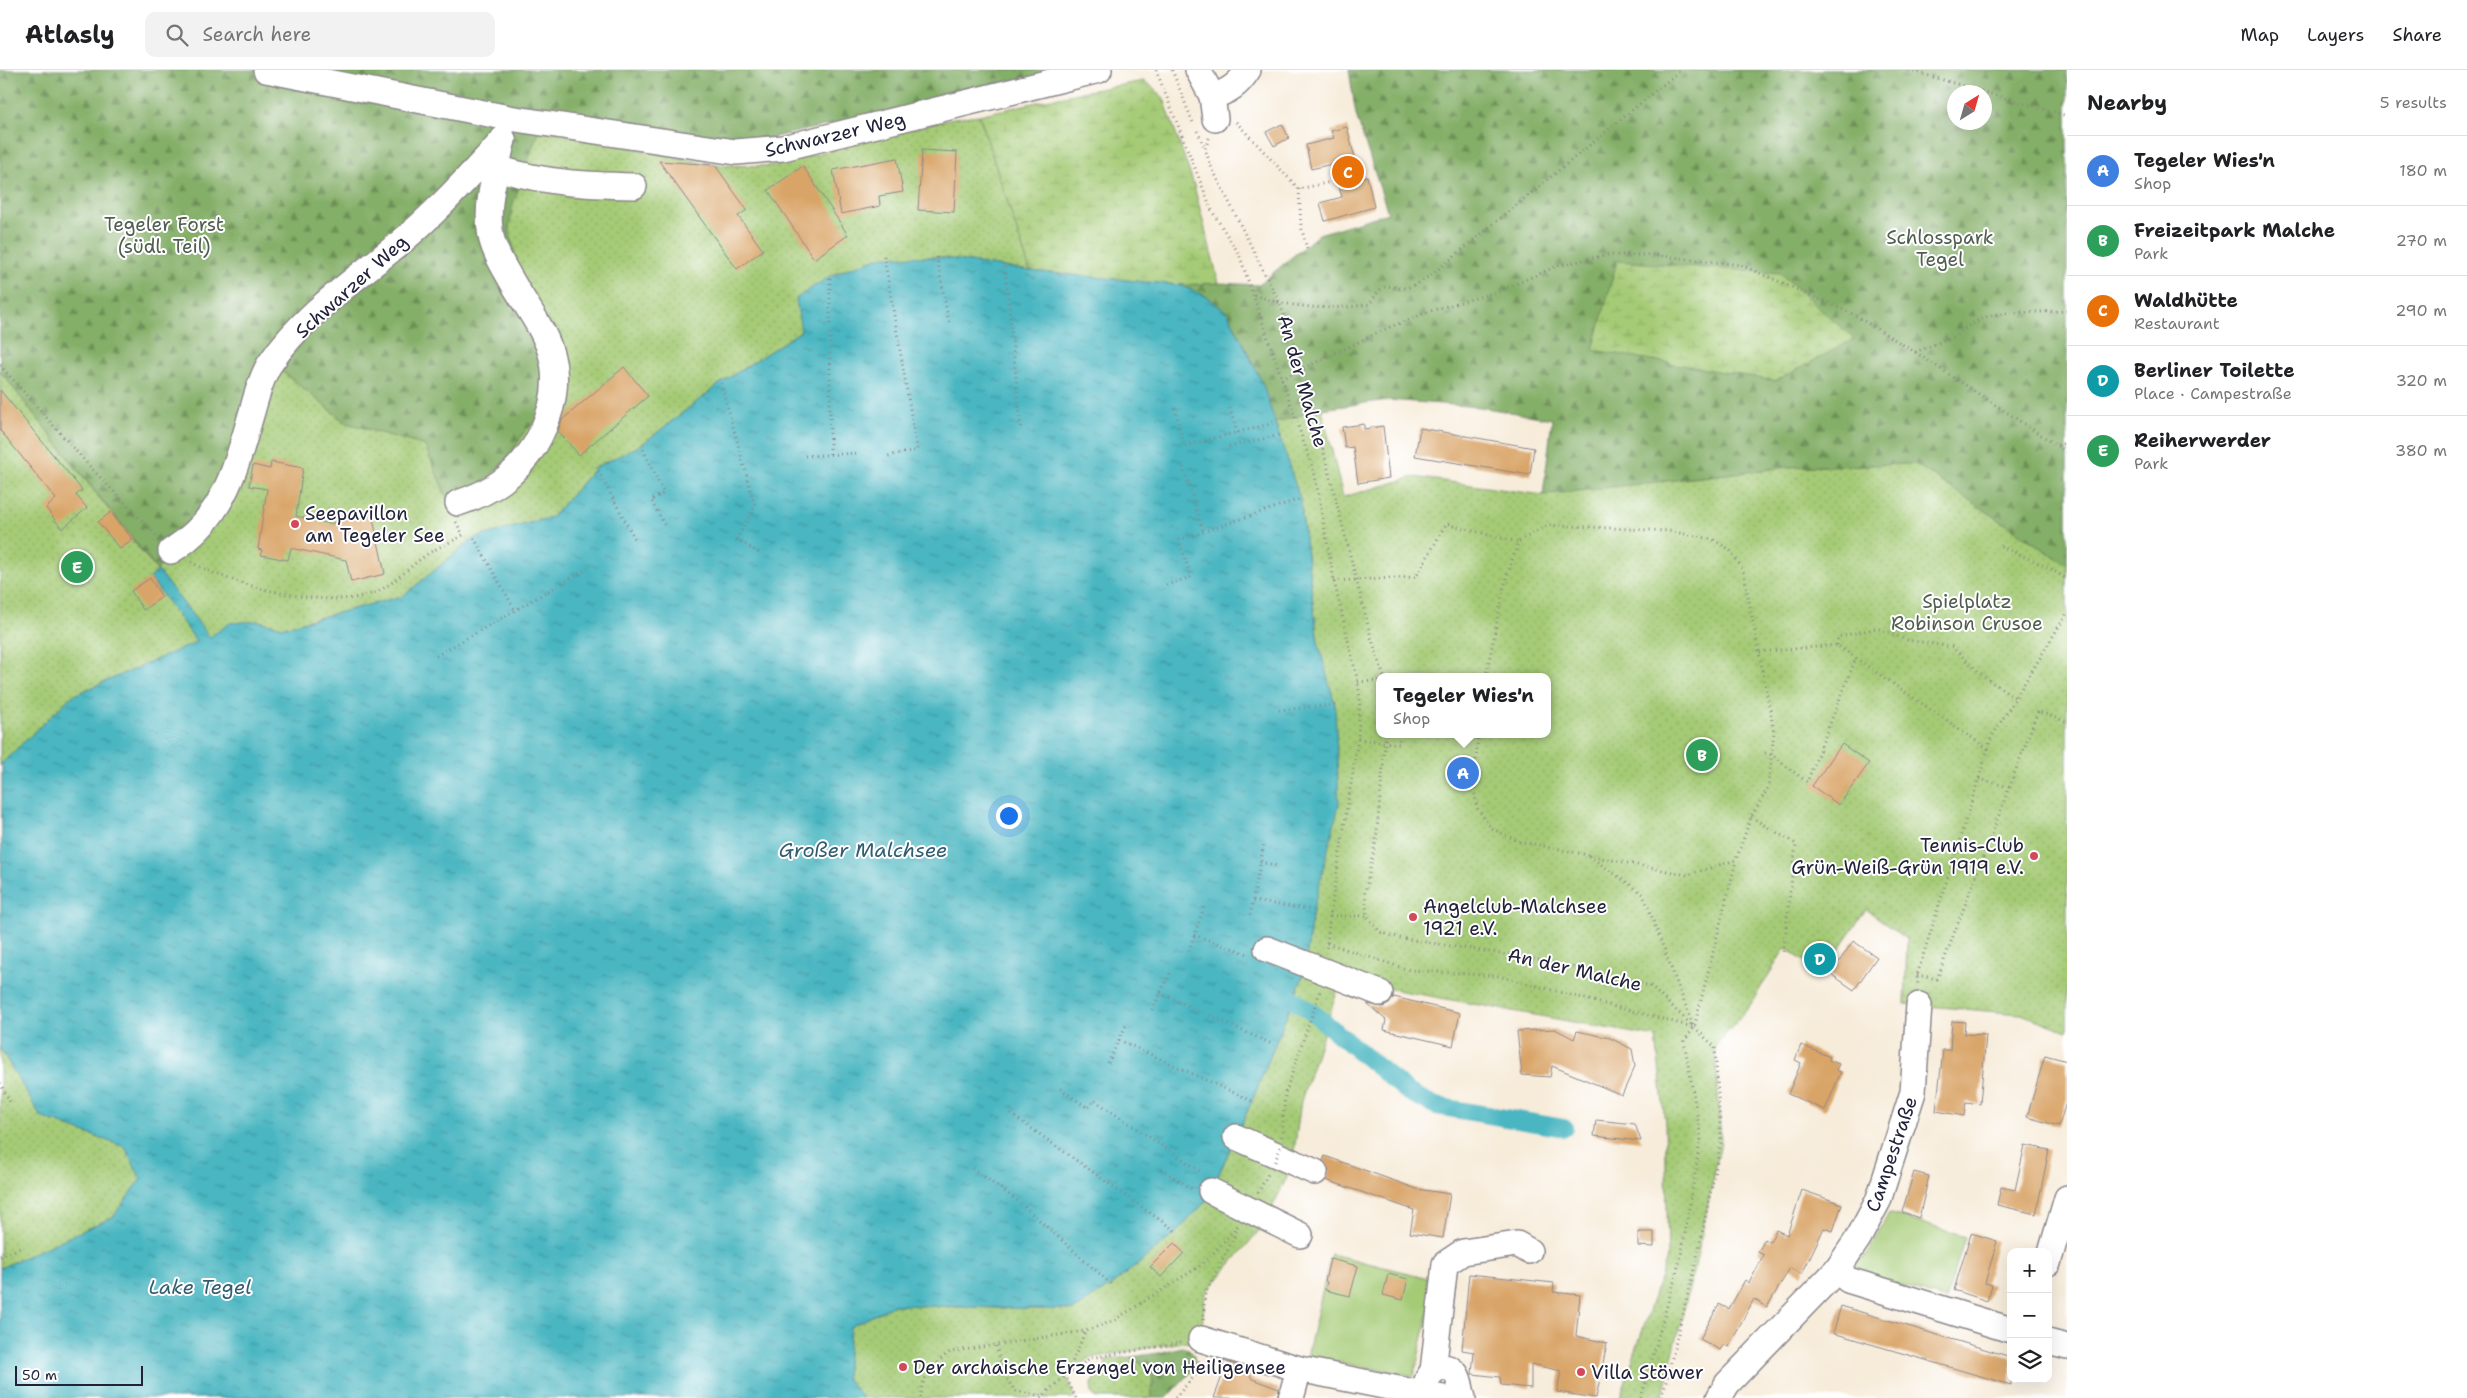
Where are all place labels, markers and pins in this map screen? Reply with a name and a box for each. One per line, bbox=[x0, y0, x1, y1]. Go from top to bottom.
pin: C bbox=[1332, 153, 1364, 191]
place label: Seepavillon am Tegeler See bbox=[305, 501, 445, 548]
marker: Seepavillon am Tegeler See bbox=[289, 518, 301, 530]
pin: E bbox=[61, 548, 93, 586]
pin: B bbox=[1686, 736, 1718, 774]
pin: A bbox=[1447, 754, 1479, 792]
place label: Tennis-Club Grün-Weiß-Grün 1919 e.V. bbox=[1791, 833, 2024, 880]
marker: Tennis-Club Grün-Weiß-Grün 1919 e.V. bbox=[2028, 850, 2040, 862]
place label: Angelclub-Malchsee 1921 e.V. bbox=[1423, 894, 1607, 941]
marker: Angelclub-Malchsee 1921 e.V. bbox=[1407, 911, 1419, 923]
pin: D bbox=[1804, 940, 1836, 978]
place label: Der archaische Erzengel von Heiligensee bbox=[913, 1355, 1286, 1380]
place label: Villa Stöwer bbox=[1591, 1360, 1704, 1385]
marker: Der archaische Erzengel von Heiligensee bbox=[897, 1361, 909, 1373]
marker: Villa Stöwer bbox=[1575, 1366, 1587, 1378]

